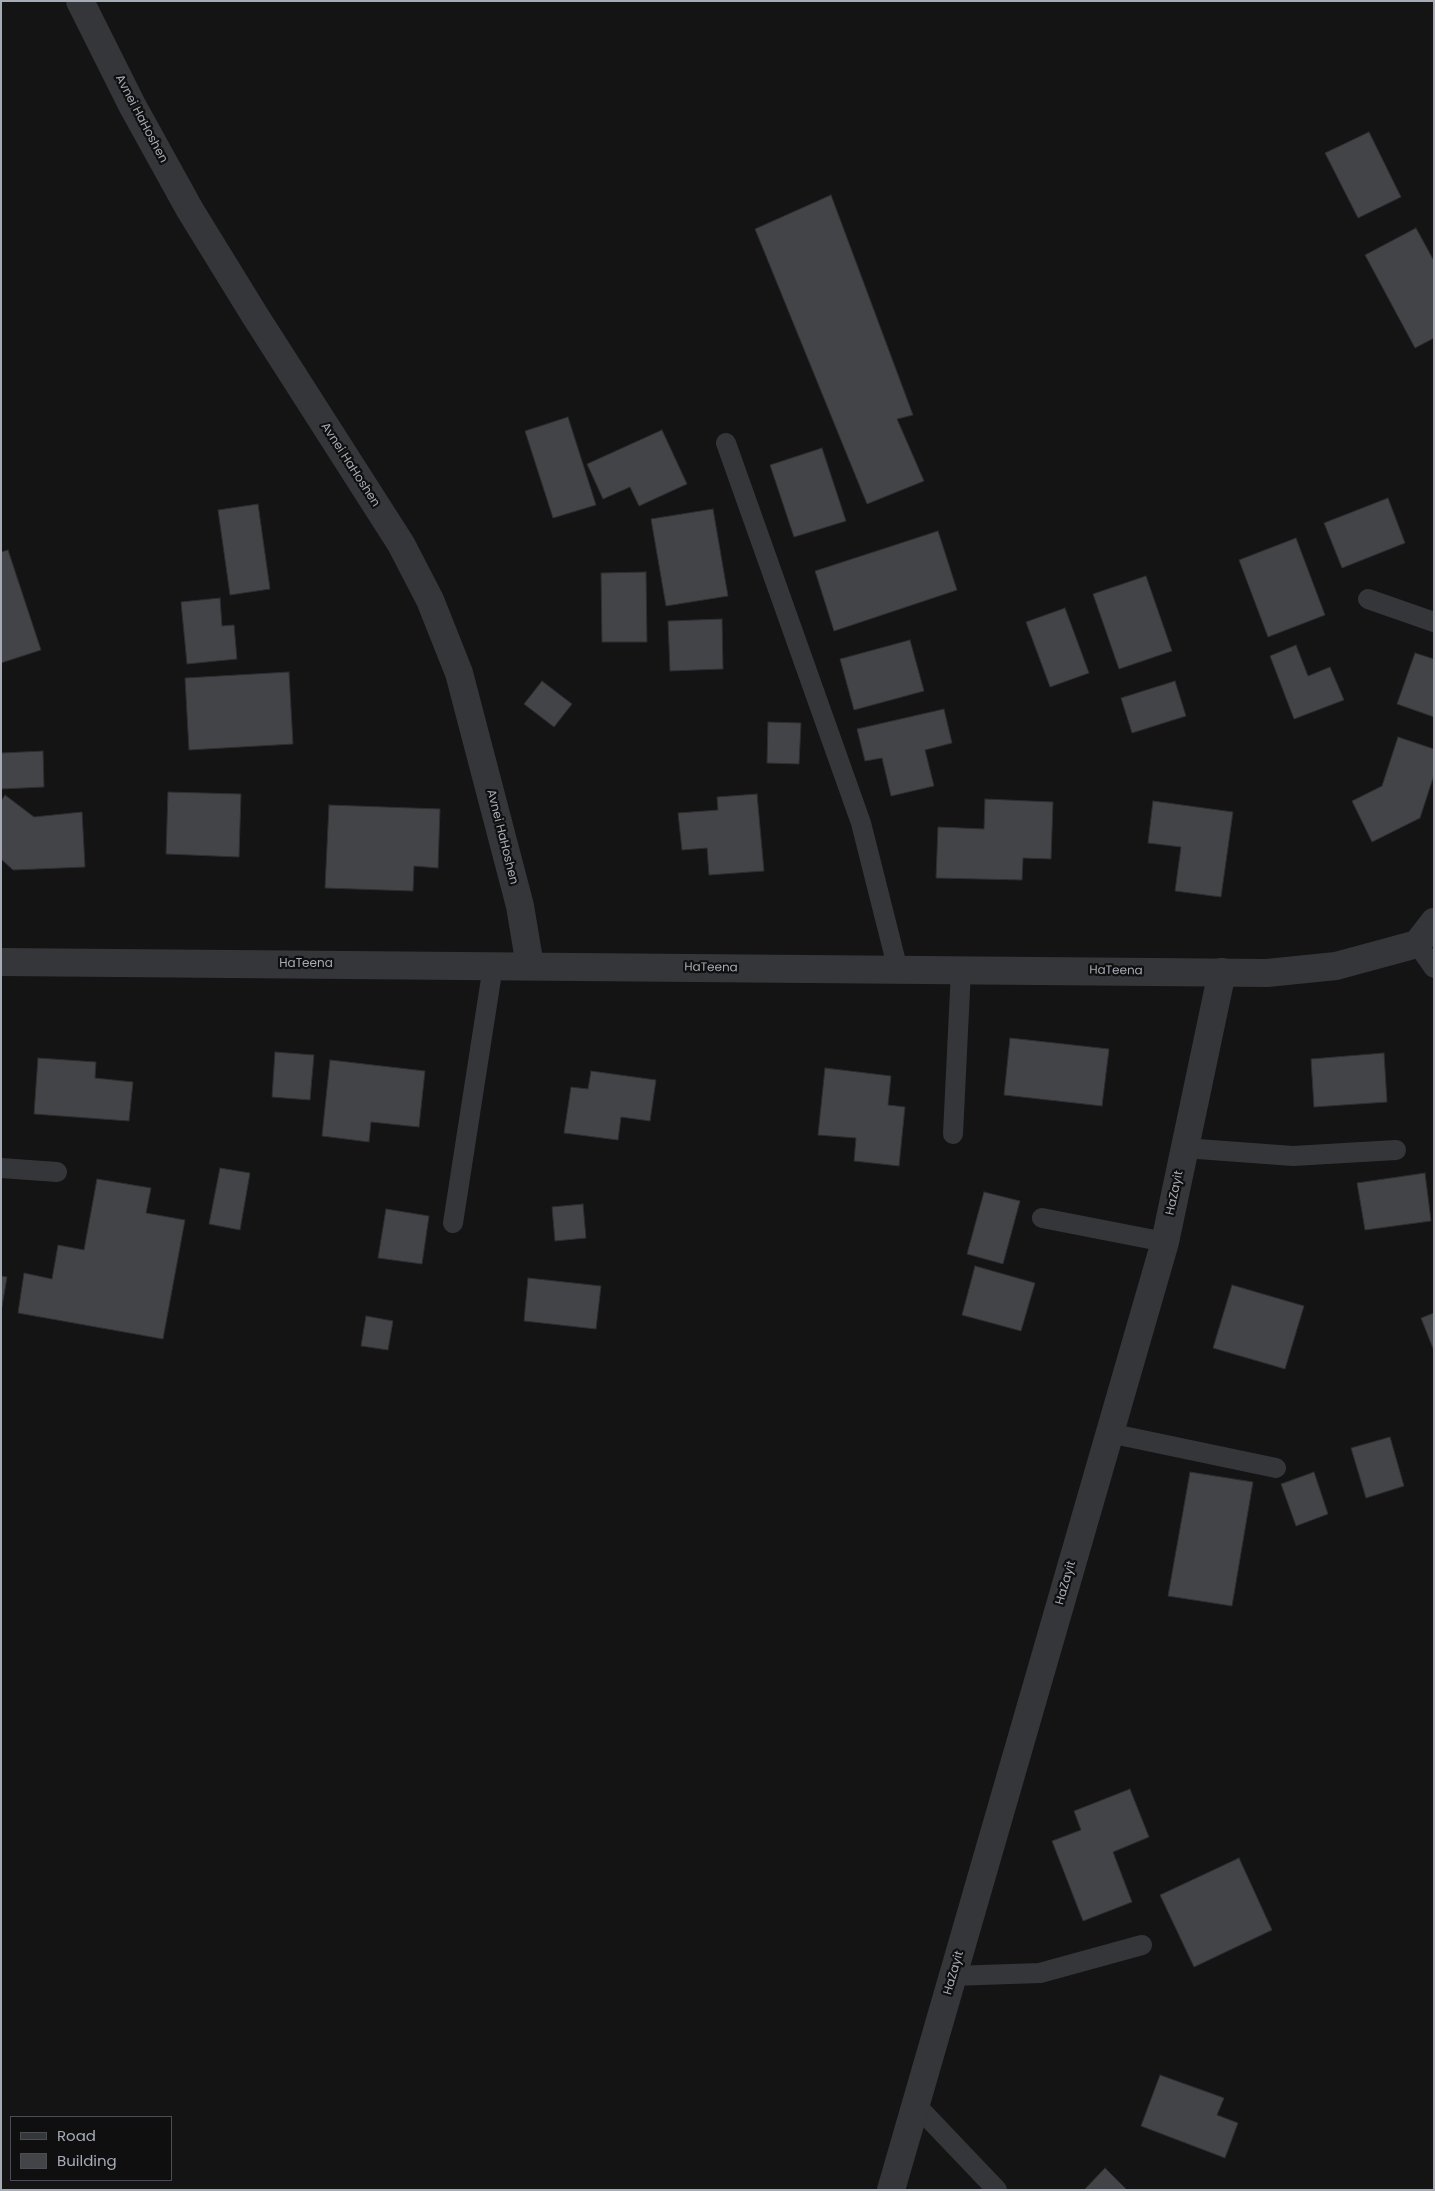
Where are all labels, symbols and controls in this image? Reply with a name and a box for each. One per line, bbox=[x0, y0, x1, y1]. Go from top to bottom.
street label: Avnei HaHoshen bbox=[112, 73, 170, 165]
street label: Avnei HaHoshen bbox=[317, 420, 383, 510]
street label: Avnei HaHoshen bbox=[483, 788, 521, 886]
street label: HaTeena bbox=[279, 957, 333, 971]
street label: HaTeena bbox=[684, 960, 738, 976]
street label: HaTeena bbox=[1089, 963, 1143, 979]
street label: HaZayit bbox=[1163, 1169, 1187, 1217]
street label: HaZayit bbox=[1053, 1559, 1079, 1607]
street label: HaZayit bbox=[941, 1949, 967, 1997]
legend bbox=[10, 2116, 172, 2181]
text: Road bbox=[57, 2125, 96, 2146]
text: Building bbox=[57, 2150, 117, 2171]

